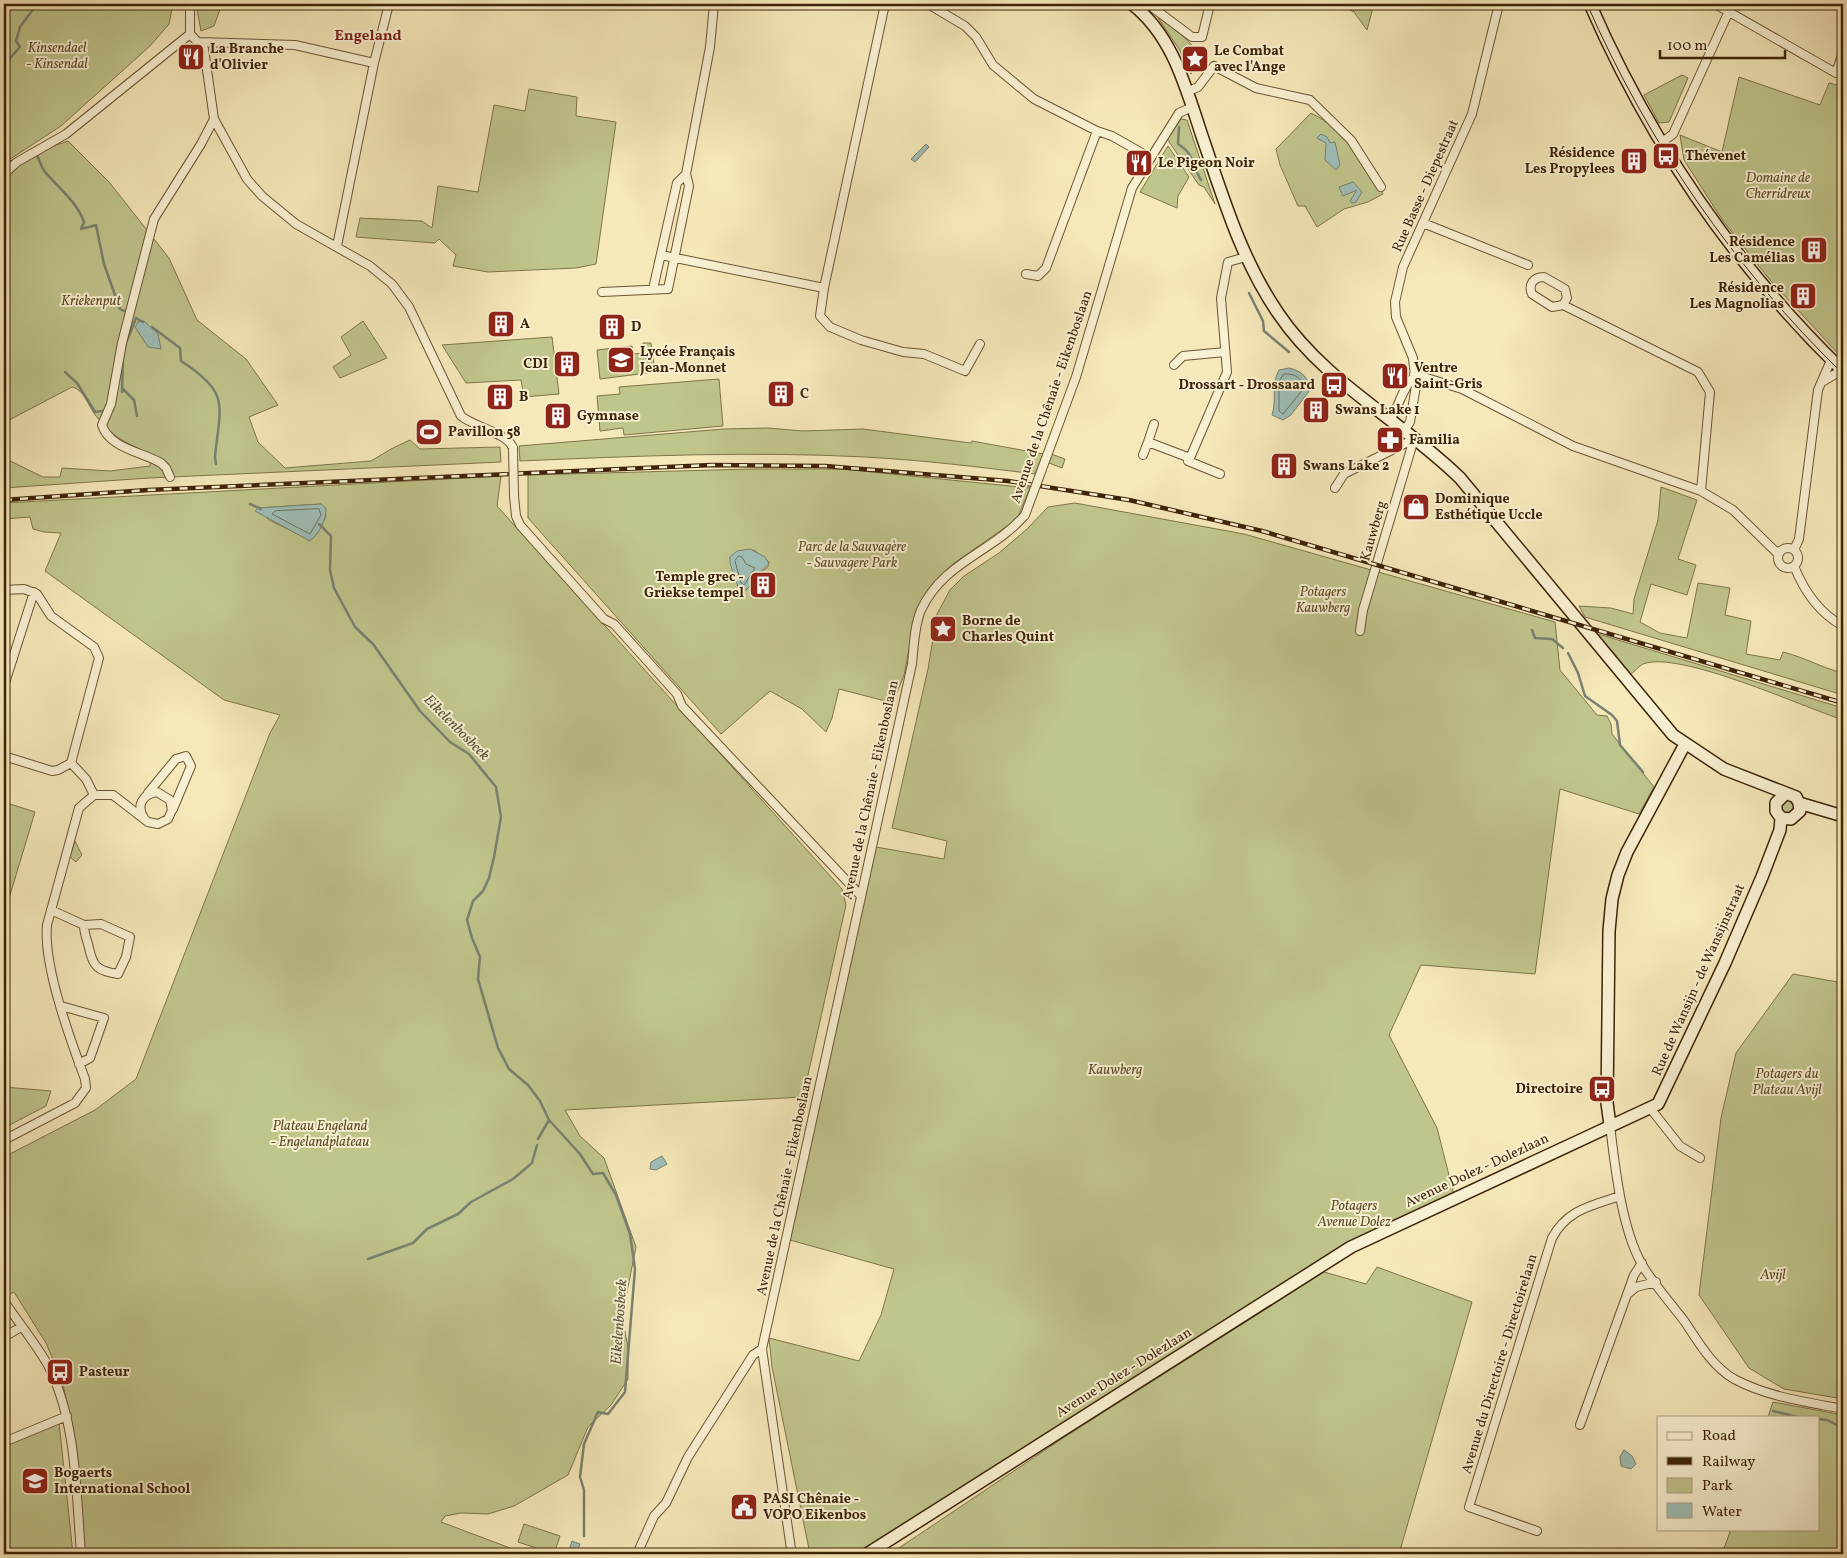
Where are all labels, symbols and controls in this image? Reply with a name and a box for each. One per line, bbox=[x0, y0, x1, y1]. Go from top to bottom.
district label: Engeland bbox=[334, 26, 402, 47]
scale bar bbox=[1660, 28, 1784, 60]
text: 100 m bbox=[1667, 36, 1707, 57]
park label: Kinsendael - Kinsendal bbox=[26, 39, 88, 74]
place label: La Branche d'Olivier bbox=[210, 40, 284, 75]
restaurant icon: La Branche d'Olivier bbox=[176, 42, 206, 72]
place label: Le Combat avec l'Ange bbox=[1214, 42, 1286, 77]
place icon: Le Combat avec l'Ange bbox=[1180, 44, 1210, 74]
street label: Rue Basse - Diepestraat bbox=[1388, 117, 1464, 255]
bus stop icon: Thévenet bbox=[1651, 141, 1681, 171]
place label: Résidence Les Propylees bbox=[1525, 144, 1615, 179]
building icon: Résidence Les Propylees bbox=[1619, 146, 1649, 176]
place label: Thévenet bbox=[1685, 147, 1746, 166]
restaurant icon: Le Pigeon Noir bbox=[1124, 148, 1154, 178]
place label: Le Pigeon Noir bbox=[1158, 154, 1255, 173]
park label: Domaine de Cherridreux bbox=[1745, 169, 1811, 204]
place label: Résidence Les Camélias bbox=[1709, 233, 1795, 268]
building icon: Résidence Les Camélias bbox=[1799, 235, 1829, 265]
place label: Résidence Les Magnolias bbox=[1690, 279, 1784, 314]
building icon: Résidence Les Magnolias bbox=[1788, 281, 1818, 311]
street label: Avenue de la Chênaie - Eikenboslaan bbox=[1007, 288, 1097, 506]
park label: Kriekenput bbox=[61, 292, 121, 311]
building icon: A bbox=[486, 309, 516, 339]
building icon: D bbox=[597, 312, 627, 342]
place label: A bbox=[520, 315, 530, 334]
place label: D bbox=[631, 318, 641, 337]
place label: Lycée Français Jean-Monnet bbox=[639, 343, 735, 378]
school or university icon: Lycée Français Jean-Monnet bbox=[606, 345, 636, 375]
building icon: CDI bbox=[552, 349, 582, 379]
place label: CDI bbox=[523, 355, 548, 374]
place label: Ventre Saint-Gris bbox=[1414, 359, 1483, 394]
restaurant icon: Ventre Saint-Gris bbox=[1380, 361, 1410, 391]
bus stop icon: Drossart - Drossaard bbox=[1319, 370, 1349, 400]
place label: Drossart - Drossaard bbox=[1178, 376, 1315, 395]
building icon: C bbox=[766, 379, 796, 409]
building icon: B bbox=[485, 382, 515, 412]
place label: C bbox=[800, 385, 809, 404]
place label: B bbox=[519, 388, 528, 407]
building icon: Swans Lake 1 bbox=[1301, 395, 1331, 425]
building icon: Gymnase bbox=[543, 401, 573, 431]
place label: Swans Lake 1 bbox=[1335, 401, 1420, 420]
place label: Gymnase bbox=[577, 407, 639, 426]
sports icon: Pavillon 58 bbox=[414, 417, 444, 447]
place label: Pavillon 58 bbox=[448, 423, 521, 442]
pharmacy icon: Familia bbox=[1375, 425, 1405, 455]
place label: Familia bbox=[1409, 431, 1460, 450]
building icon: Swans Lake 2 bbox=[1269, 451, 1299, 481]
place label: Swans Lake 2 bbox=[1303, 457, 1389, 476]
place label: Dominique Esthétique Uccle bbox=[1435, 490, 1543, 525]
shop icon: Dominique Esthétique Uccle bbox=[1401, 492, 1431, 522]
street label: Kauwberg bbox=[1356, 499, 1392, 563]
park label: Parc de la Sauvagère - Sauvagere Park bbox=[798, 538, 906, 573]
place label: Temple grec - Griekse tempel bbox=[644, 568, 744, 603]
building icon: Temple grec - Griekse tempel bbox=[748, 570, 778, 600]
park label: Potagers Kauwberg bbox=[1296, 583, 1350, 618]
place label: Borne de Charles Quint bbox=[962, 612, 1054, 647]
place icon: Borne de Charles Quint bbox=[928, 614, 958, 644]
street label: Avenue de la Chênaie - Eikenboslaan bbox=[838, 679, 904, 901]
water label: Eikelenbosbeek bbox=[418, 690, 494, 766]
street label: Rue de Wansijn - de Wansijnstraat bbox=[1648, 881, 1750, 1079]
park label: Kauwberg bbox=[1088, 1061, 1142, 1080]
park label: Potagers du Plateau Avijl bbox=[1752, 1065, 1822, 1100]
bus stop icon: Directoire bbox=[1587, 1074, 1617, 1104]
street label: Avenue de la Chênaie - Eikenboslaan bbox=[752, 1075, 818, 1297]
place label: Directoire bbox=[1516, 1080, 1583, 1099]
park label: Plateau Engeland - Engelandplateau bbox=[271, 1117, 369, 1152]
street label: Avenue Dolez - Dolezlaan bbox=[1402, 1129, 1552, 1213]
park label: Potagers Avenue Dolez bbox=[1316, 1197, 1391, 1232]
street label: Avenue du Directoire - Directoirelaan bbox=[1457, 1252, 1543, 1476]
park label: Avijl bbox=[1759, 1266, 1786, 1285]
water label: Eikelenbosbeek bbox=[607, 1278, 633, 1366]
street label: Avenue Dolez - Dolezlaan bbox=[1053, 1323, 1195, 1423]
bus stop icon: Pasteur bbox=[45, 1357, 75, 1387]
place label: Pasteur bbox=[79, 1363, 130, 1382]
legend bbox=[1657, 1416, 1820, 1530]
text: Road bbox=[1702, 1426, 1736, 1447]
text: Railway bbox=[1702, 1452, 1755, 1473]
place label: Bogaerts International School bbox=[54, 1464, 191, 1499]
school or university icon: Bogaerts International School bbox=[20, 1466, 50, 1496]
text: Park bbox=[1702, 1476, 1733, 1497]
place label: PASI Chênaie - VOPO Eikenbos bbox=[763, 1490, 866, 1525]
public building icon: PASI Chênaie - VOPO Eikenbos bbox=[729, 1492, 759, 1522]
text: Water bbox=[1702, 1502, 1742, 1523]

